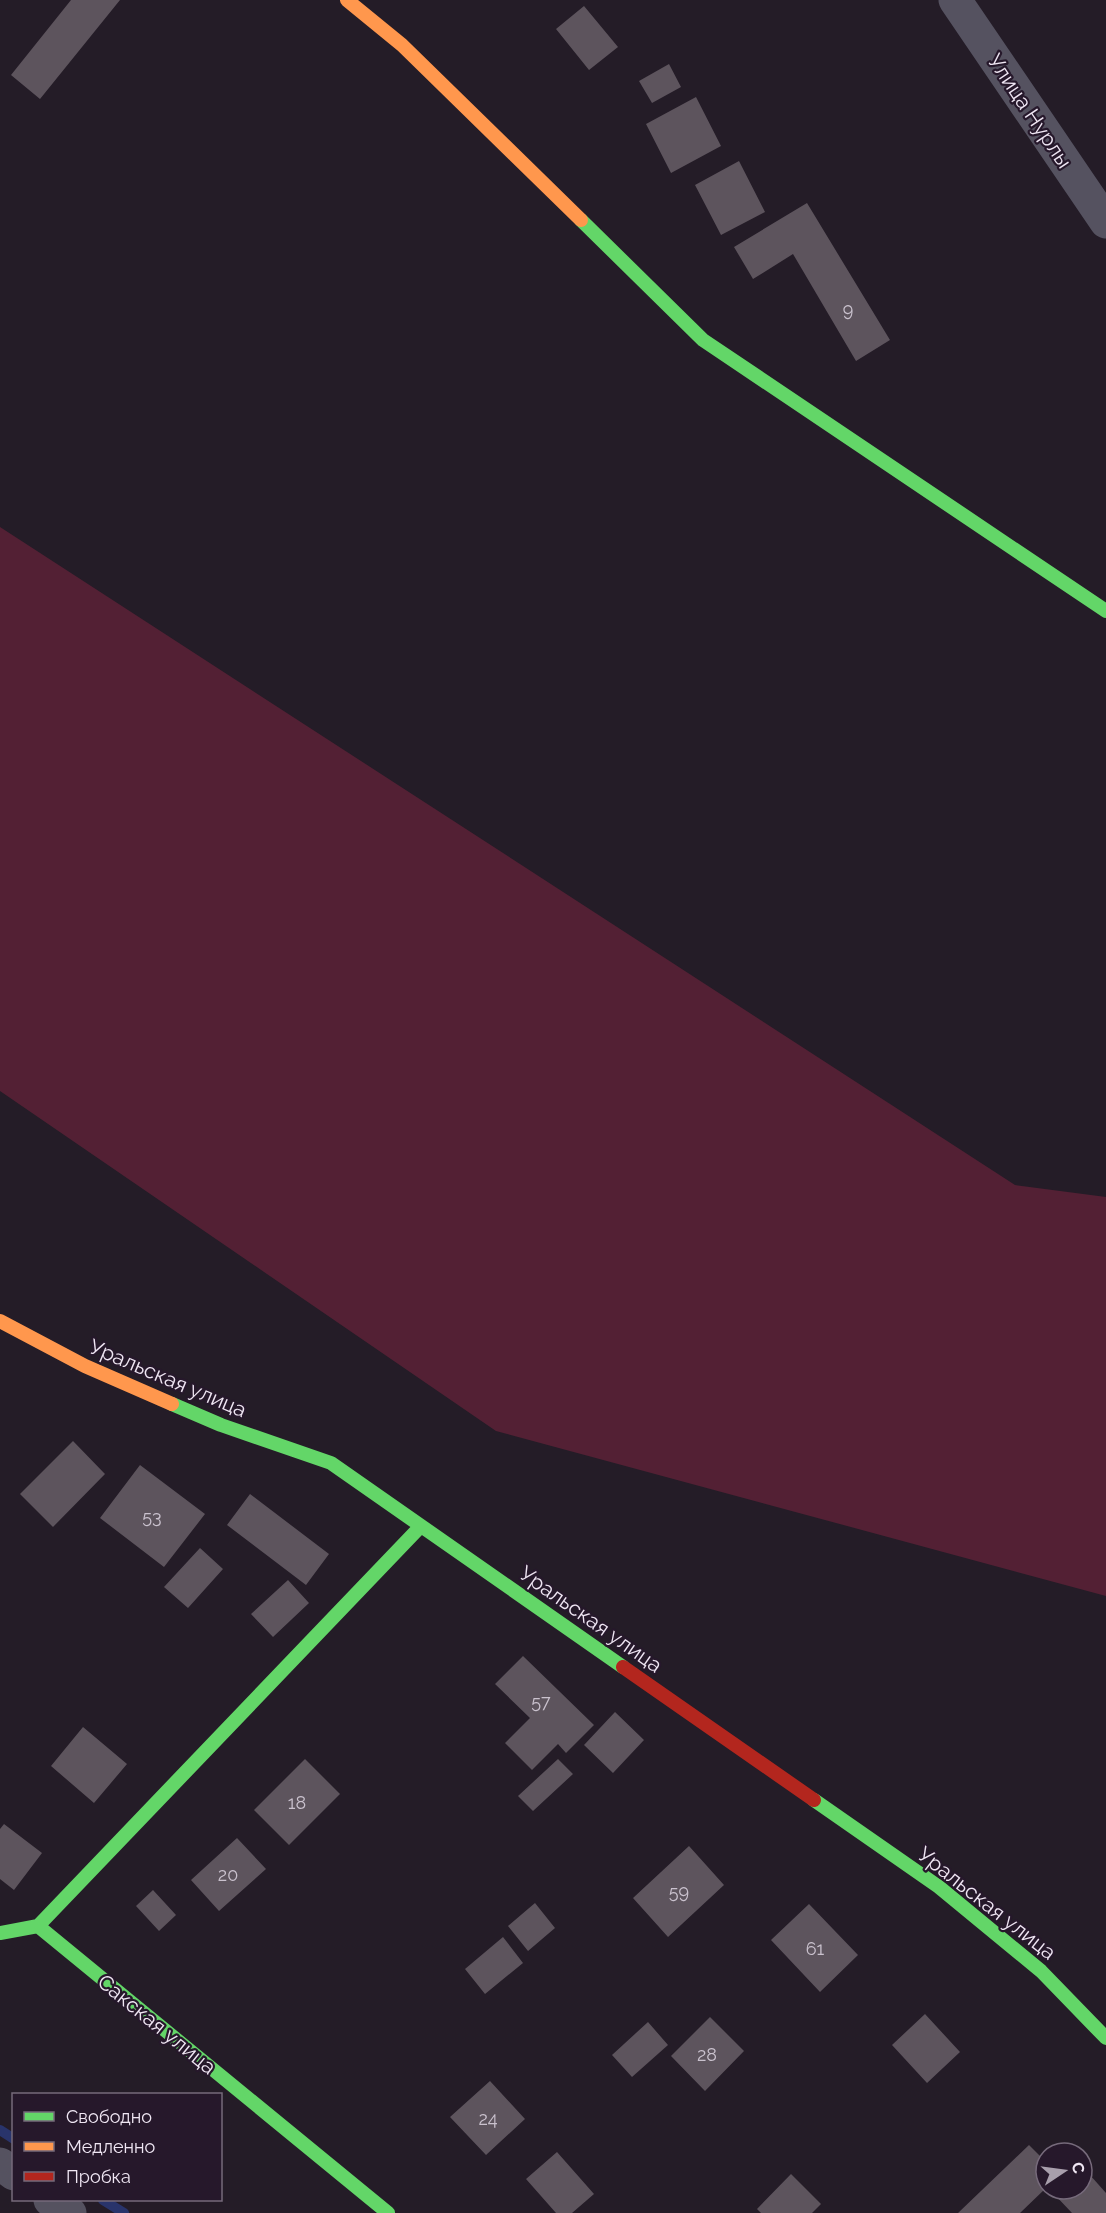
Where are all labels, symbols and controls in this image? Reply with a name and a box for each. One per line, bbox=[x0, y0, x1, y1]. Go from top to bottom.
street label: Улица Нурлы bbox=[983, 49, 1077, 173]
house number: 9 bbox=[843, 299, 853, 320]
street label: Уральская улица bbox=[86, 1334, 250, 1422]
house number: 53 bbox=[142, 1506, 162, 1527]
street label: Уральская улица bbox=[515, 1560, 667, 1678]
house number: 57 bbox=[531, 1691, 551, 1712]
house number: 18 bbox=[288, 1792, 306, 1813]
street label: Уральская улица bbox=[913, 1841, 1061, 1965]
house number: 20 bbox=[218, 1864, 238, 1885]
house number: 59 bbox=[669, 1881, 689, 1902]
house number: 61 bbox=[806, 1938, 825, 1959]
street label: Сакская улица bbox=[93, 1969, 221, 2079]
house number: 28 bbox=[697, 2044, 717, 2065]
legend bbox=[12, 2093, 222, 2201]
text: Свободно bbox=[66, 2106, 152, 2127]
house number: 24 bbox=[478, 2108, 498, 2129]
text: Медленно bbox=[66, 2136, 155, 2157]
north arrow bbox=[1034, 2141, 1094, 2201]
text: С bbox=[1068, 2160, 1089, 2175]
text: Пробка bbox=[66, 2166, 131, 2187]

